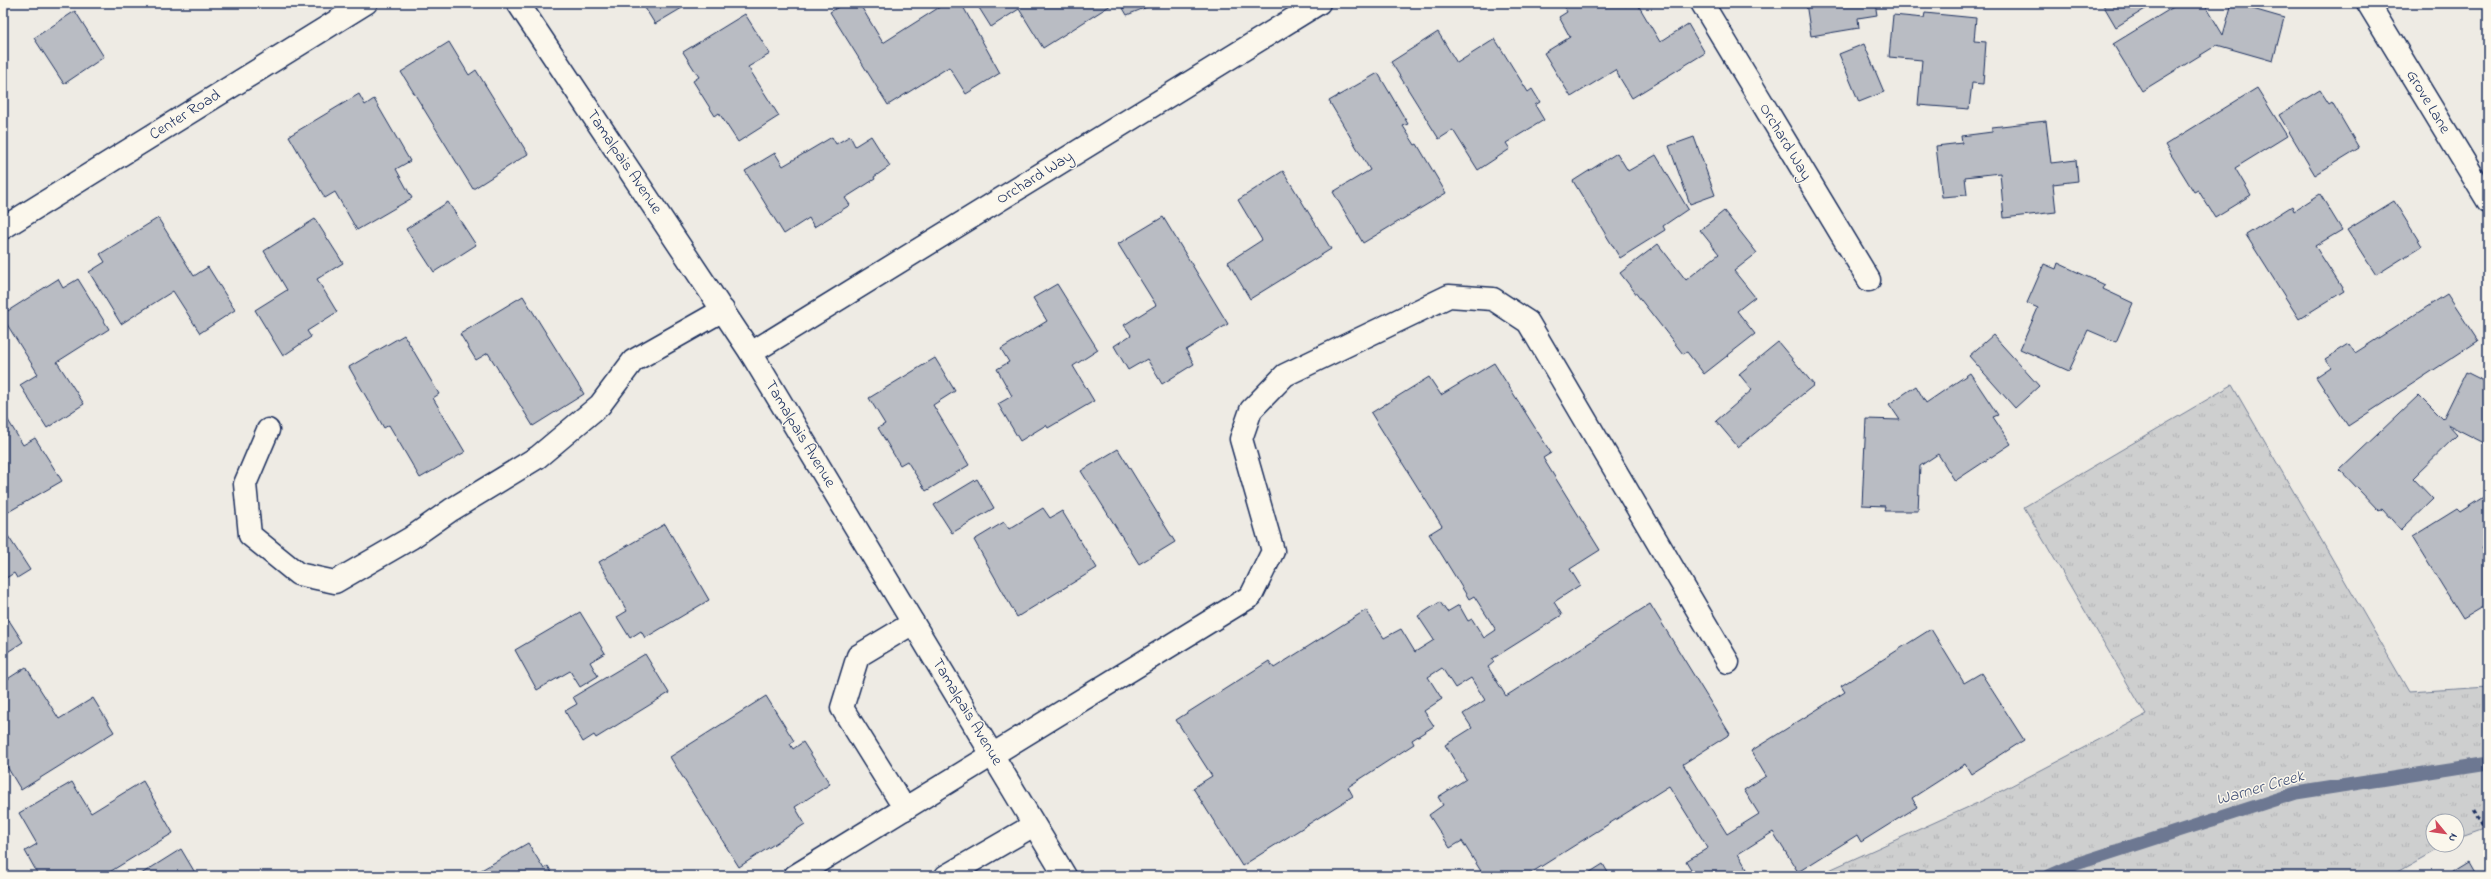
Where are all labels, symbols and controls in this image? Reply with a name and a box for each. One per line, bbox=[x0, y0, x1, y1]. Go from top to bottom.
street label: Grove Lane bbox=[2399, 65, 2457, 139]
street label: Center Road bbox=[145, 84, 225, 146]
street label: Orchard Way bbox=[1752, 99, 1818, 185]
street label: Tamalpais Avenue bbox=[580, 105, 668, 220]
street label: Orchard Way bbox=[992, 145, 1078, 211]
street label: Tamalpais Avenue bbox=[758, 376, 842, 493]
street label: Tamalpais Avenue bbox=[925, 654, 1009, 771]
water label: Warner Creek bbox=[2213, 763, 2308, 812]
north arrow bbox=[2425, 813, 2465, 853]
text: N bbox=[2444, 830, 2462, 844]

